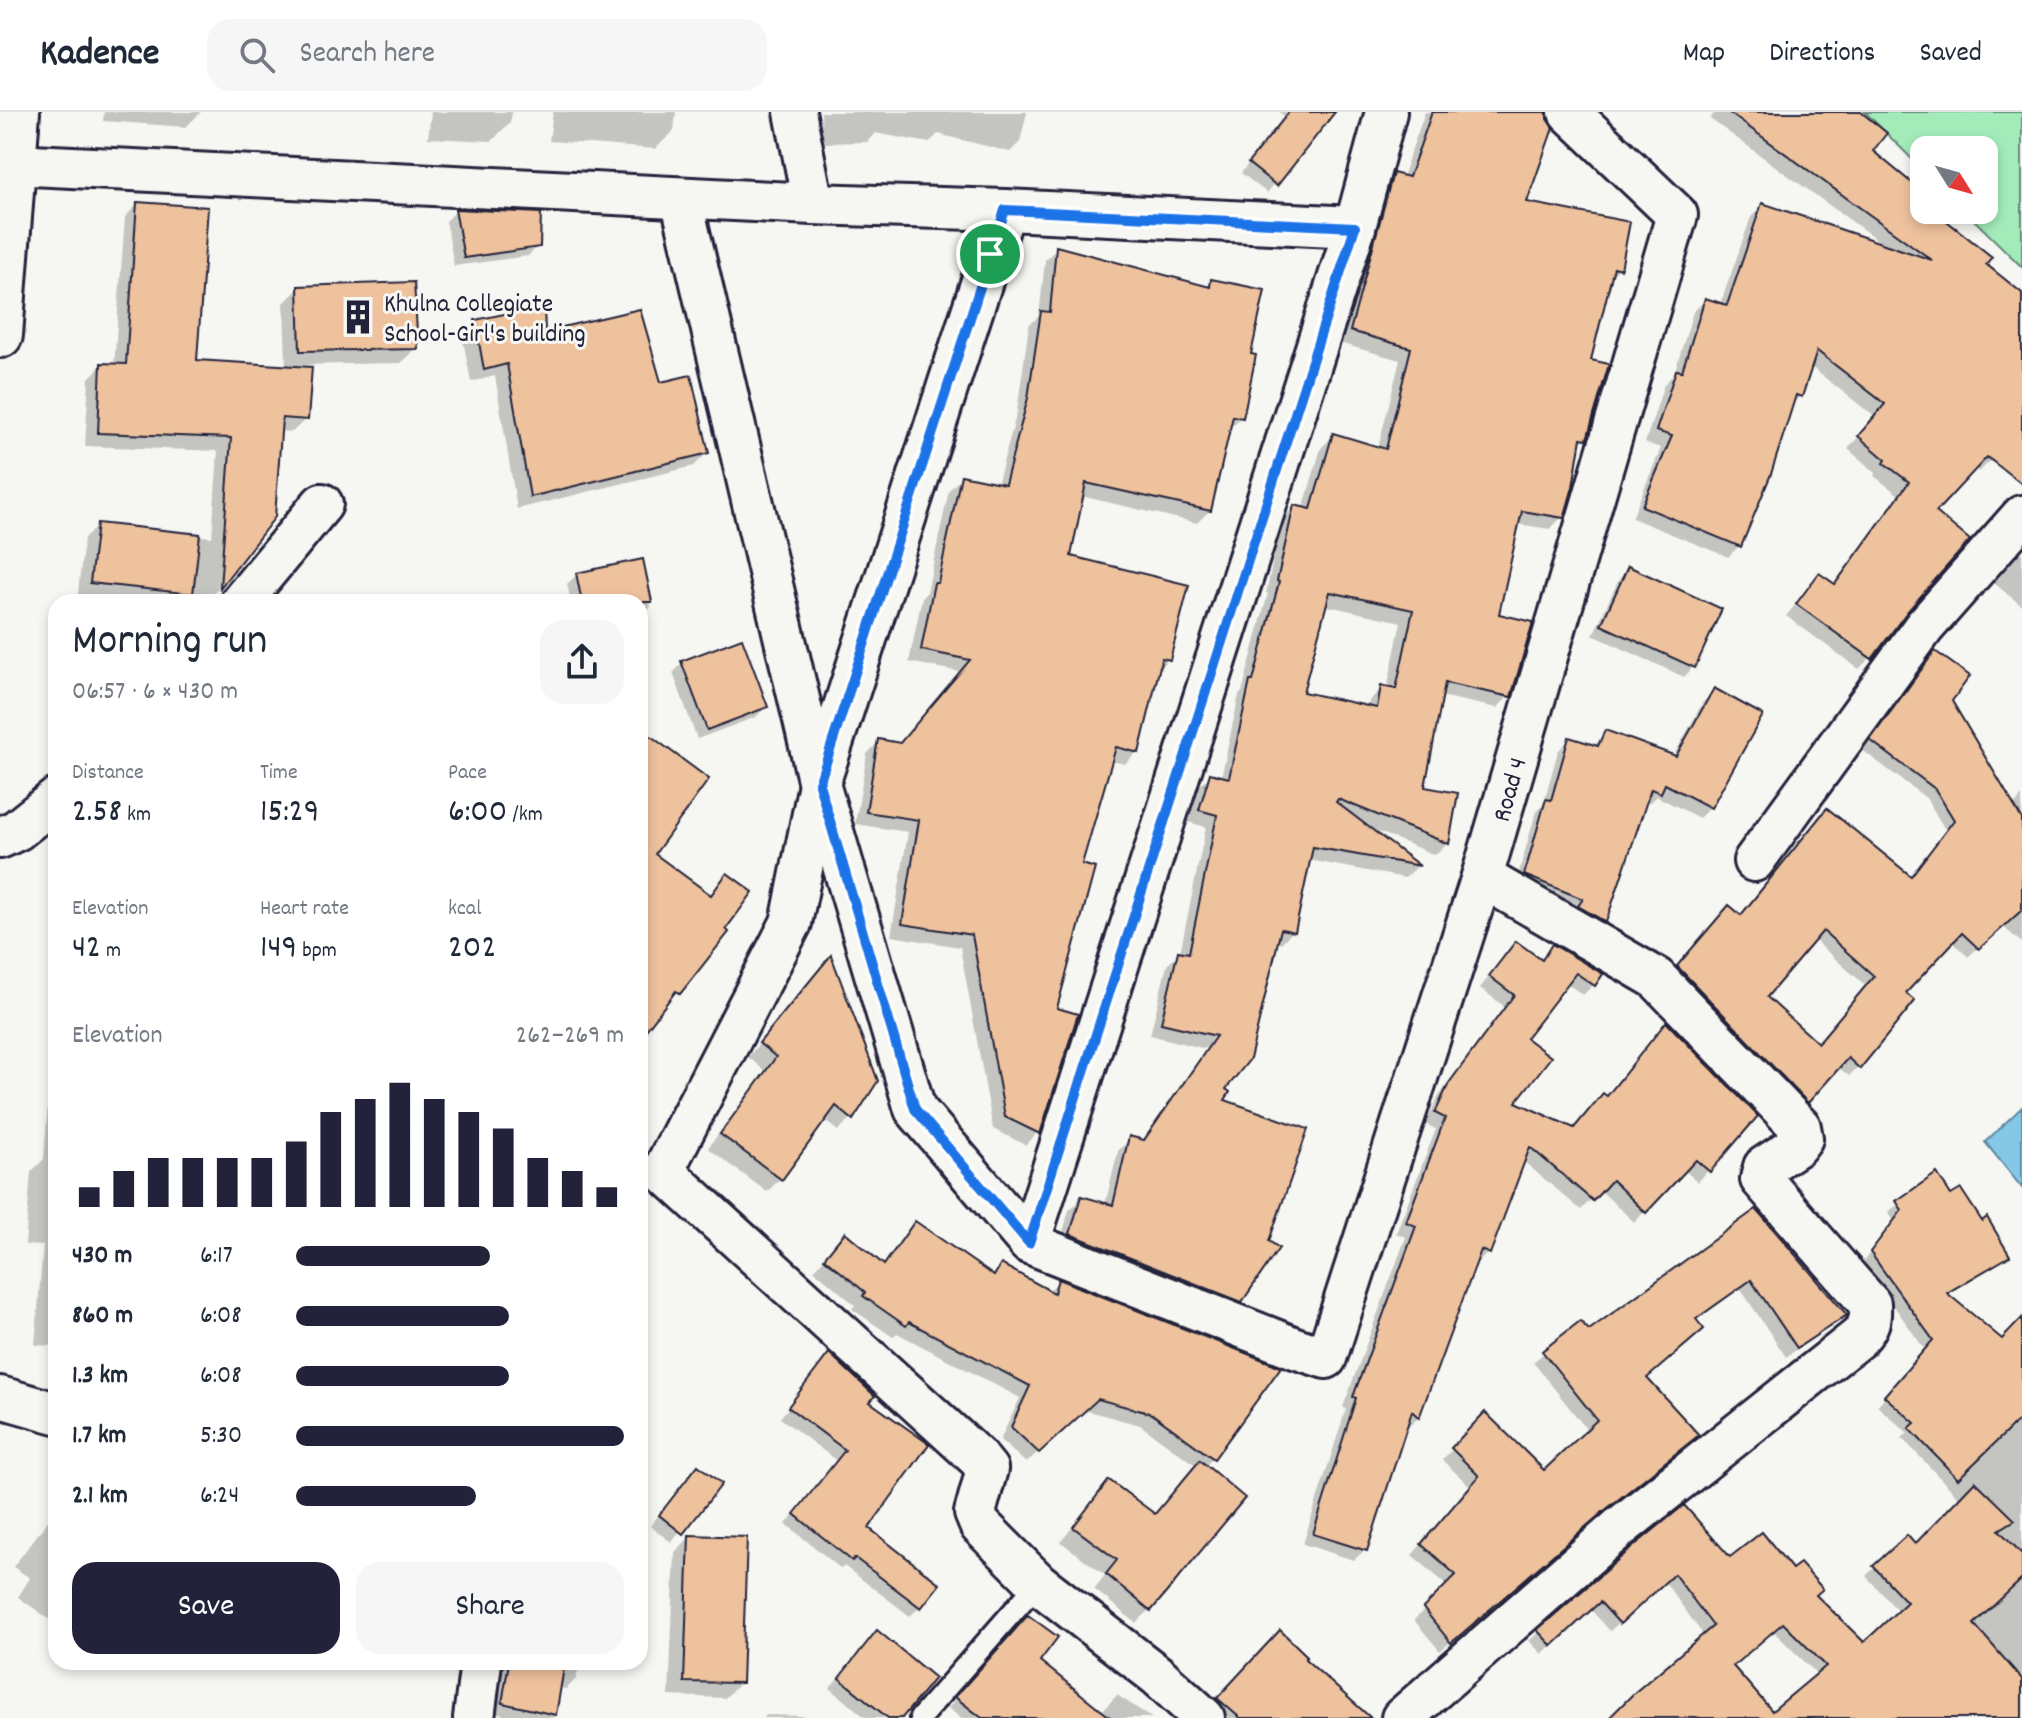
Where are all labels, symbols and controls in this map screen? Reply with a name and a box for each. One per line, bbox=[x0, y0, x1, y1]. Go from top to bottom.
search box bbox=[207, 19, 767, 91]
text: Kadence bbox=[40, 28, 159, 83]
icon: search bbox=[235, 33, 279, 77]
text: Search here bbox=[299, 34, 435, 77]
text: Map bbox=[1683, 35, 1725, 75]
text: Directions bbox=[1769, 35, 1875, 75]
text: Saved bbox=[1919, 35, 1982, 75]
north arrow bbox=[1910, 136, 1998, 224]
map controls bbox=[1910, 136, 1998, 224]
pin bbox=[956, 220, 1024, 288]
icon: arrive bbox=[968, 232, 1012, 276]
place label: Khulna Collegiate School-Girl's building bbox=[384, 287, 586, 354]
building icon: Khulna Collegiate School-Girl's building bbox=[339, 298, 377, 336]
text: Morning run bbox=[72, 612, 267, 675]
button: share bbox=[540, 620, 624, 704]
text: 06:57 · 6 × 430 m bbox=[72, 674, 238, 711]
street label: Road 4 bbox=[1485, 753, 1538, 826]
text: Distance bbox=[72, 758, 144, 789]
text: Time bbox=[260, 758, 298, 789]
text: Pace bbox=[448, 758, 487, 789]
text: 2.58 bbox=[72, 789, 122, 838]
text: 15:29 bbox=[260, 789, 319, 838]
text: 6:00 bbox=[448, 789, 507, 838]
text: km bbox=[122, 800, 151, 831]
text: /km bbox=[507, 800, 543, 831]
text: Elevation bbox=[72, 894, 149, 925]
text: Heart rate bbox=[260, 894, 349, 925]
text: kcal bbox=[448, 894, 481, 925]
text: 42 bbox=[72, 925, 101, 974]
text: 149 bbox=[260, 925, 297, 974]
text: 202 bbox=[448, 925, 496, 974]
text: m bbox=[101, 936, 121, 967]
text: bpm bbox=[297, 936, 337, 967]
text: Elevation bbox=[72, 1018, 162, 1055]
text: 262–269 m bbox=[516, 1018, 624, 1055]
text: 430 m bbox=[72, 1238, 132, 1275]
text: 6:17 bbox=[200, 1238, 233, 1275]
text: 860 m bbox=[72, 1298, 133, 1335]
text: 6:08 bbox=[200, 1298, 242, 1335]
text: 1.3 km bbox=[72, 1358, 128, 1395]
text: 6:08 bbox=[200, 1358, 242, 1395]
text: 1.7 km bbox=[72, 1418, 126, 1455]
text: 5:30 bbox=[200, 1418, 242, 1455]
text: 2.1 km bbox=[72, 1478, 128, 1515]
text: 6:24 bbox=[200, 1478, 239, 1515]
button: Save bbox=[72, 1562, 340, 1654]
button: Share bbox=[356, 1562, 624, 1654]

